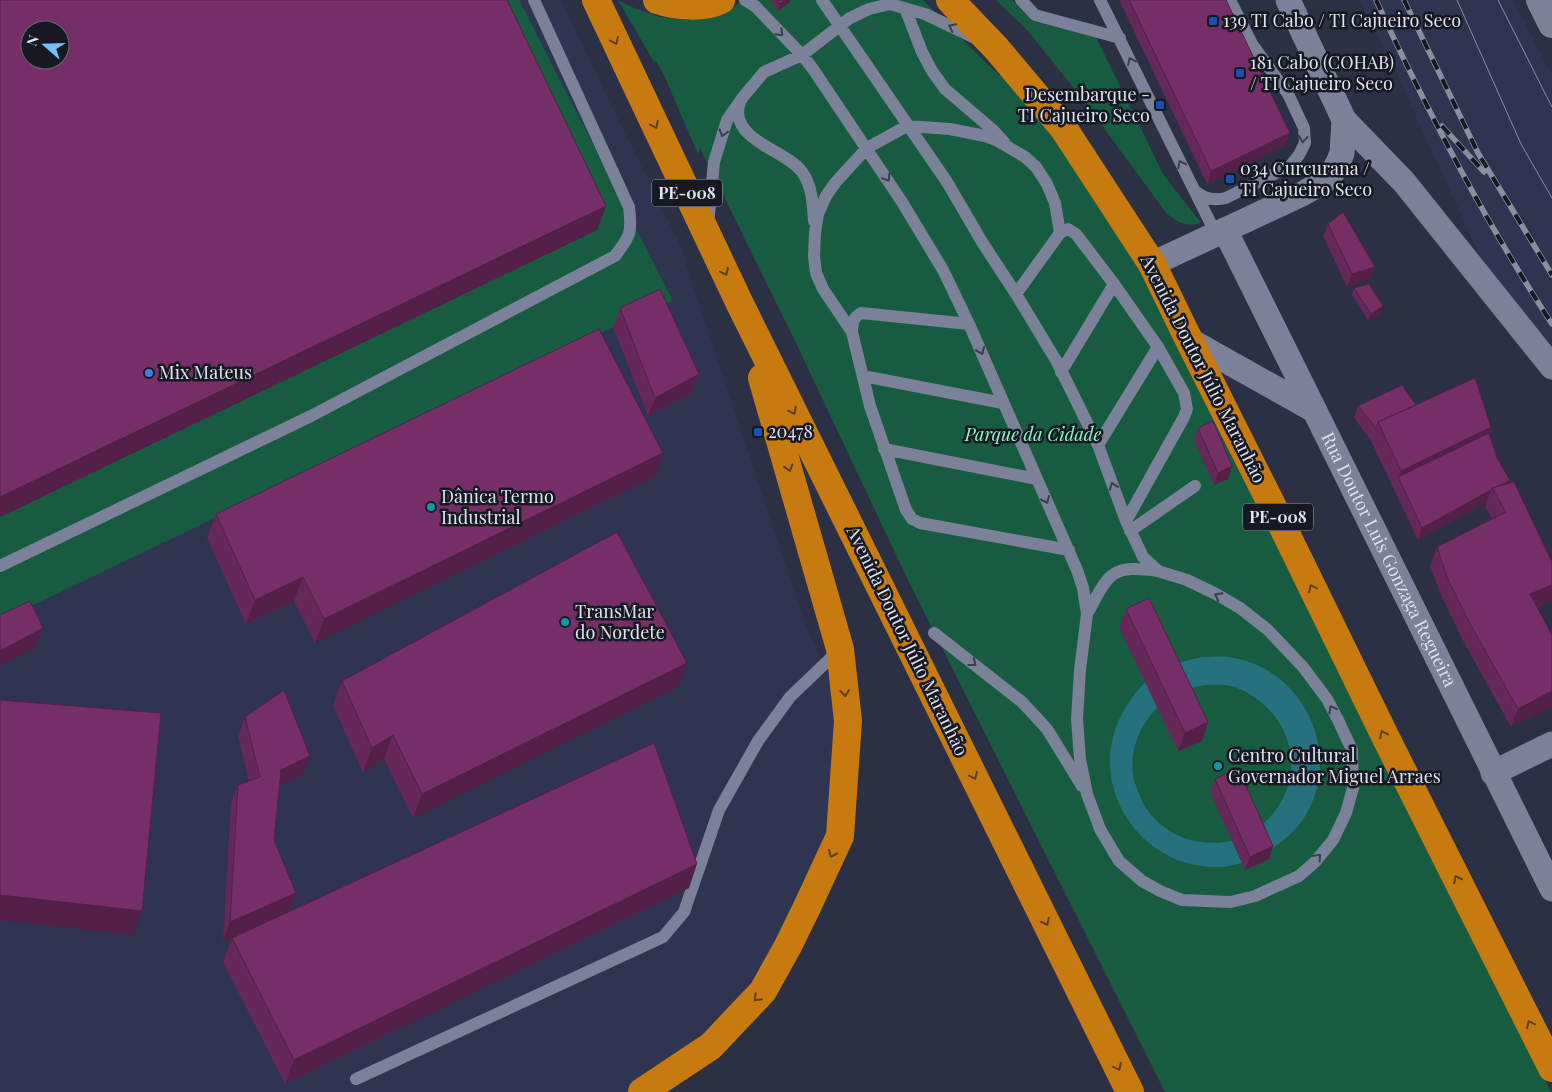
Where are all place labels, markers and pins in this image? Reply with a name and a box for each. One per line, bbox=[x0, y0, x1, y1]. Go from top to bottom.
place label: 139 TI Cabo / TI Cajueiro Seco bbox=[1223, 8, 1461, 32]
marker: 139 TI Cabo / TI Cajueiro Seco bbox=[1207, 15, 1219, 27]
place label: 181 Cabo (COHAB) / TI Cajueiro Seco bbox=[1250, 50, 1394, 95]
marker: 181 Cabo (COHAB) / TI Cajueiro Seco bbox=[1234, 67, 1246, 79]
place label: Desembarque - TI Cajueiro Seco bbox=[1018, 82, 1150, 127]
marker: Desembarque - TI Cajueiro Seco bbox=[1154, 99, 1166, 111]
place label: 034 Curcurana / TI Cajueiro Seco bbox=[1240, 156, 1372, 201]
marker: 034 Curcurana / TI Cajueiro Seco bbox=[1224, 173, 1236, 185]
place label: Mix Mateus bbox=[159, 360, 252, 384]
marker: Mix Mateus bbox=[143, 367, 155, 379]
place label: 20478 bbox=[768, 419, 813, 443]
marker: 20478 bbox=[752, 426, 764, 438]
place label: Dânica Termo Industrial bbox=[441, 484, 554, 529]
marker: Dânica Termo Industrial bbox=[425, 501, 437, 513]
place label: TransMar do Nordete bbox=[575, 599, 665, 644]
marker: TransMar do Nordete bbox=[559, 616, 571, 628]
place label: Centro Cultural Governador Miguel Arraes bbox=[1228, 743, 1441, 788]
marker: Centro Cultural Governador Miguel Arraes bbox=[1212, 760, 1224, 772]

